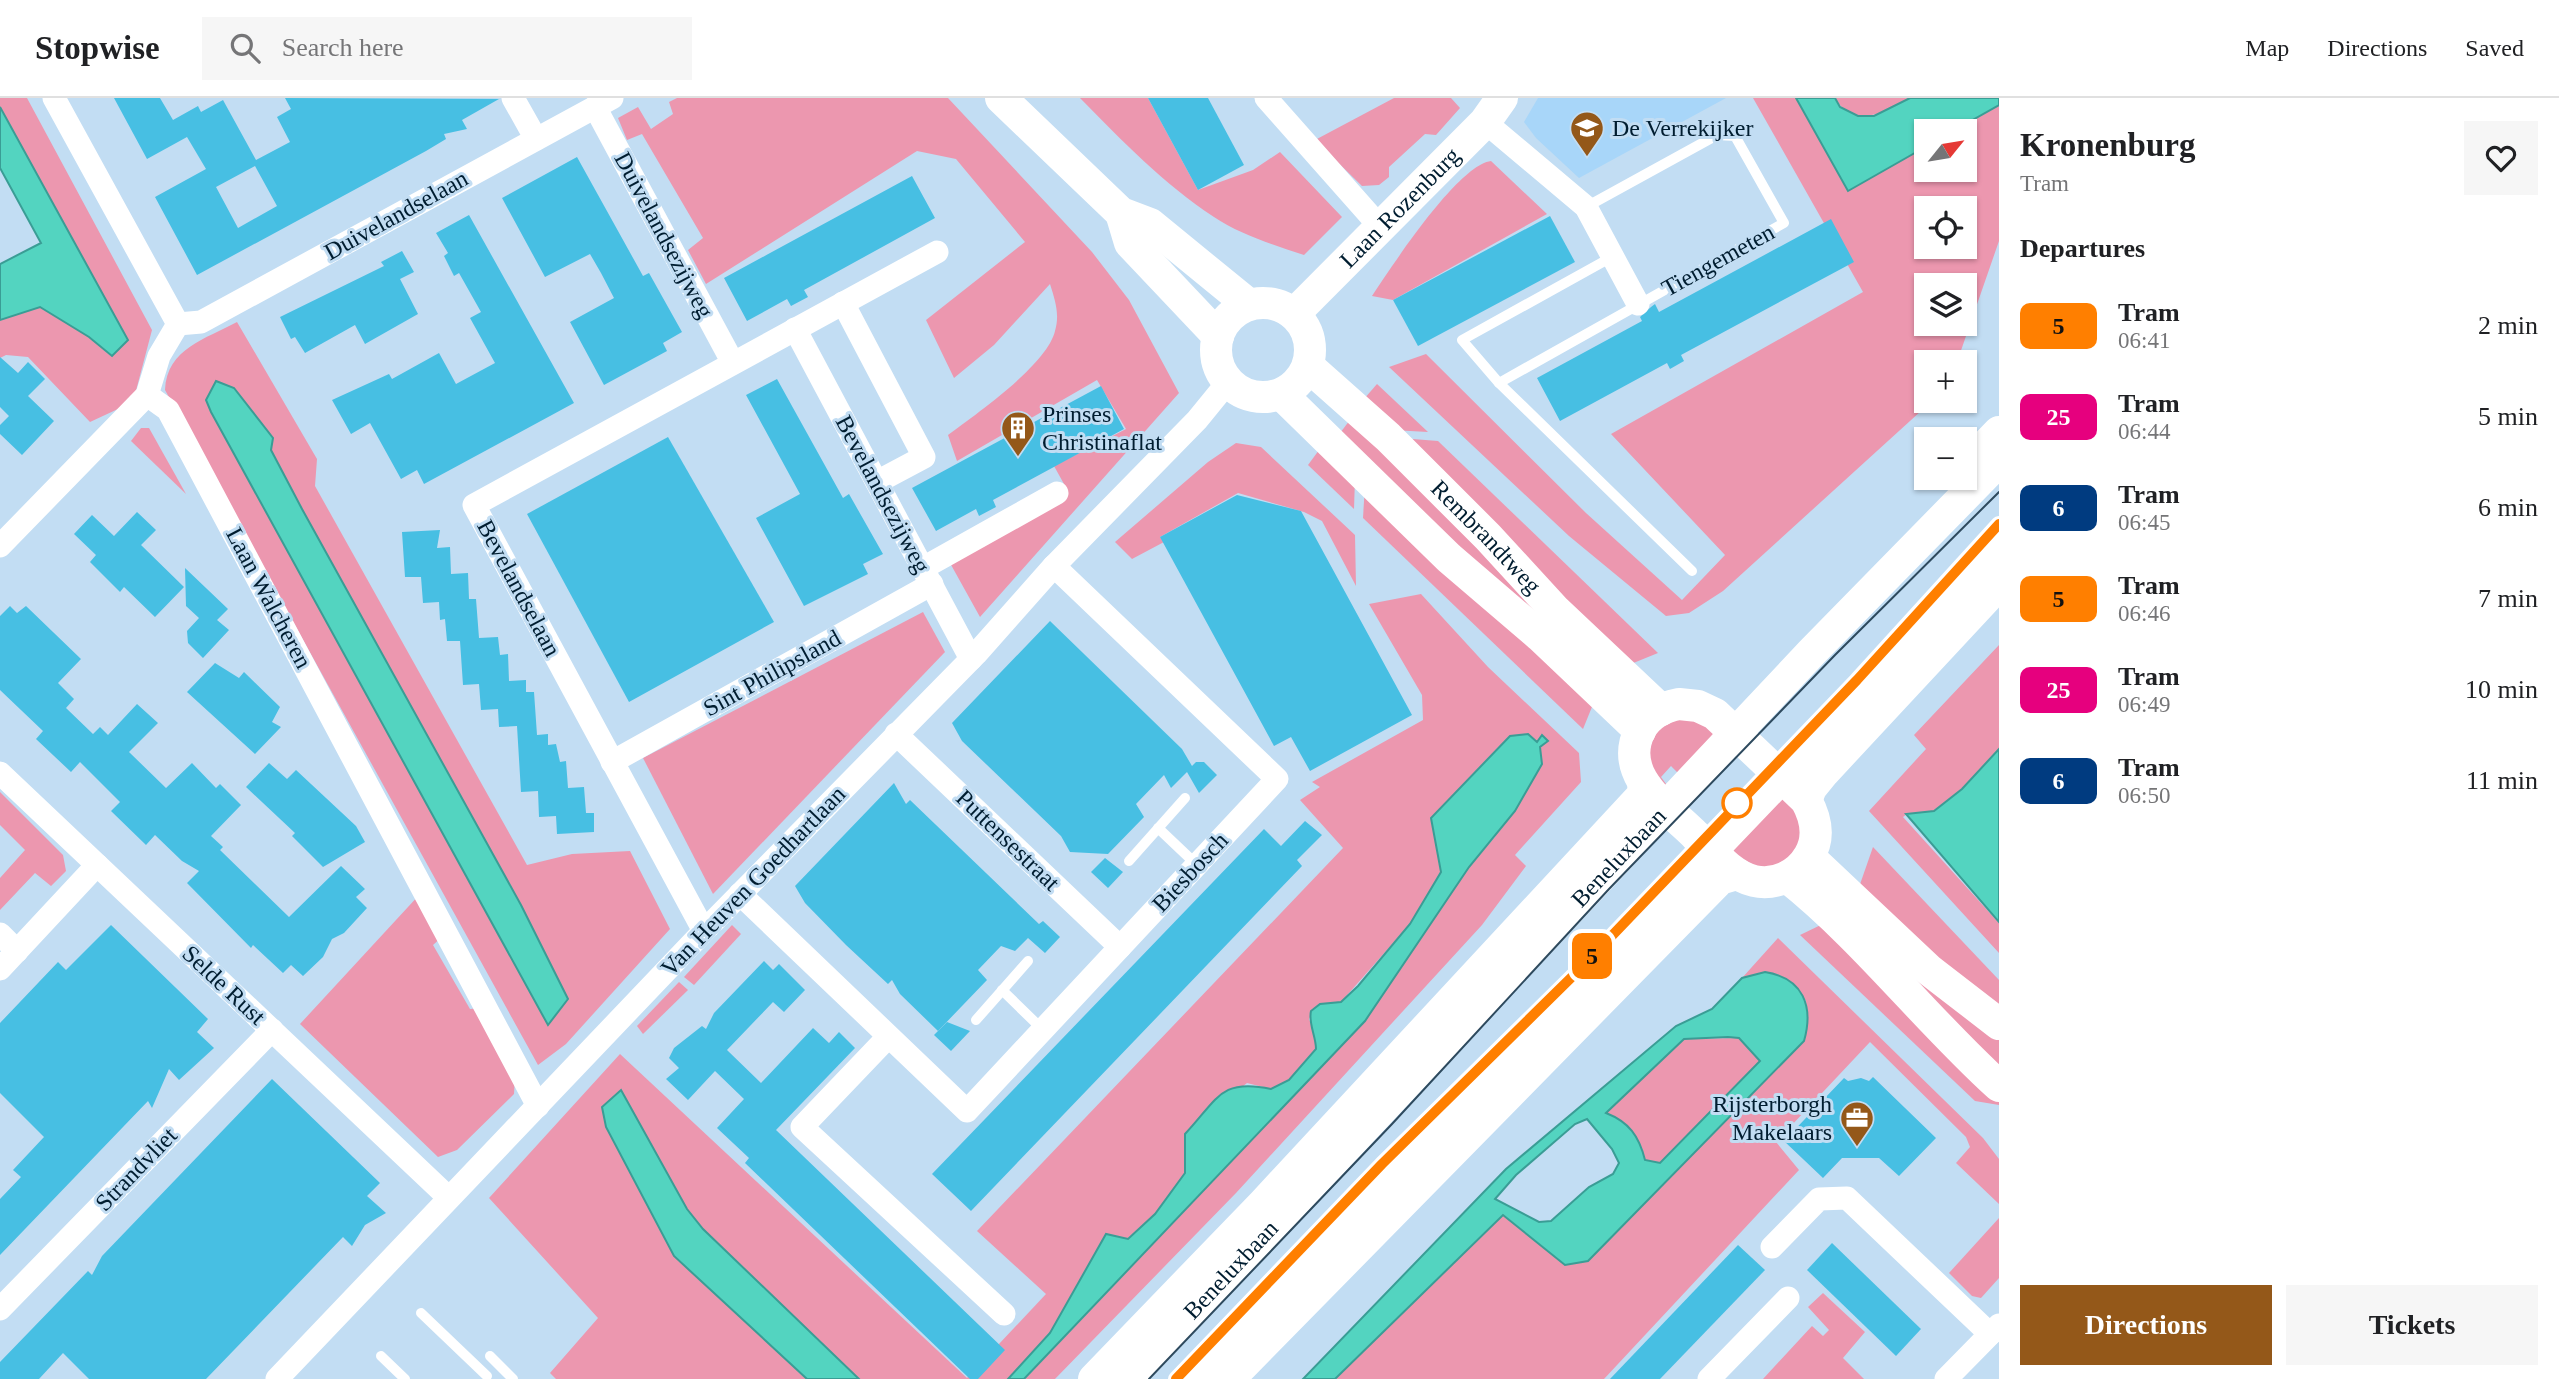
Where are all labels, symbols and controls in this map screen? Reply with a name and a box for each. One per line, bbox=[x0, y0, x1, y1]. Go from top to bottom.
search box bbox=[202, 17, 692, 80]
icon: search bbox=[226, 29, 264, 67]
text: Stopwise bbox=[35, 30, 160, 66]
text: Search here bbox=[282, 33, 404, 62]
text: Map bbox=[2245, 35, 2289, 61]
text: Directions bbox=[2327, 35, 2427, 61]
text: Saved bbox=[2465, 35, 2524, 61]
school or university icon: De Verrekijker bbox=[1568, 109, 1606, 158]
place label: De Verrekijker bbox=[1612, 115, 1754, 141]
north arrow bbox=[1914, 119, 1978, 182]
map controls bbox=[1914, 119, 1977, 490]
button: heart bbox=[2464, 121, 2538, 195]
text: Kronenburg bbox=[2020, 127, 2195, 163]
street label: Laan Rozenburg bbox=[1335, 142, 1465, 273]
street label: Duivelandsezijweg bbox=[609, 148, 719, 322]
street label: Duivelandselaan bbox=[320, 165, 472, 265]
text: Tram bbox=[2020, 171, 2069, 196]
button: locate bbox=[1914, 196, 1977, 259]
street label: Tiengemeten bbox=[1657, 218, 1779, 302]
text: Departures bbox=[2020, 234, 2145, 263]
button: layers bbox=[1914, 273, 1977, 336]
text: Tram bbox=[2118, 298, 2180, 327]
text: 2 min bbox=[2478, 311, 2538, 340]
text: 5 bbox=[2053, 313, 2065, 339]
text: 06:41 bbox=[2118, 328, 2170, 353]
button: + bbox=[1914, 350, 1977, 413]
text: Tram bbox=[2118, 389, 2180, 418]
place label: Prinses Christinaflat bbox=[1042, 401, 1162, 455]
text: 5 min bbox=[2478, 402, 2538, 431]
text: 25 bbox=[2047, 404, 2071, 430]
building icon: Prinses Christinaflat bbox=[999, 409, 1037, 458]
street label: Bevelandsezijweg bbox=[831, 411, 935, 577]
text: 06:44 bbox=[2118, 419, 2170, 444]
button: − bbox=[1914, 427, 1977, 490]
street label: Rembrandtweg bbox=[1426, 475, 1546, 599]
text: Tram bbox=[2118, 480, 2180, 509]
text: 6 min bbox=[2478, 493, 2538, 522]
text: 6 bbox=[2053, 495, 2065, 521]
text: 06:45 bbox=[2118, 510, 2170, 535]
street label: Bevelandselaan bbox=[472, 515, 566, 661]
street label: Laan Walcheren bbox=[221, 523, 317, 673]
text: Tram bbox=[2118, 571, 2180, 600]
text: 7 min bbox=[2478, 584, 2538, 613]
text: 5 bbox=[2053, 586, 2065, 612]
text: 06:46 bbox=[2118, 601, 2170, 626]
street label: Sint Philipsland bbox=[699, 625, 845, 721]
text: Tram bbox=[2118, 662, 2180, 691]
text: 10 min bbox=[2465, 675, 2538, 704]
text: 25 bbox=[2047, 677, 2071, 703]
text: 06:49 bbox=[2118, 692, 2170, 717]
text: Tram bbox=[2118, 753, 2180, 782]
text: 11 min bbox=[2466, 766, 2538, 795]
text: 6 bbox=[2053, 768, 2065, 794]
street label: Van Heuven Goedhartlaan bbox=[656, 781, 850, 981]
text: 06:50 bbox=[2118, 783, 2170, 808]
street label: Puttensestraat bbox=[951, 784, 1065, 896]
unlabelled marker bbox=[1722, 788, 1752, 818]
street label: Beneluxbaan bbox=[1566, 803, 1671, 912]
street label: Biesbosch bbox=[1147, 827, 1233, 917]
line badge: 5 bbox=[1569, 933, 1615, 979]
street label: Selde Rust bbox=[177, 940, 271, 1030]
text: 5 bbox=[1586, 943, 1598, 969]
place label: Rijsterborgh Makelaars bbox=[1712, 1091, 1832, 1145]
office icon: Rijsterborgh Makelaars bbox=[1838, 1099, 1876, 1148]
street label: Strandvliet bbox=[90, 1122, 182, 1216]
street label: Beneluxbaan bbox=[1178, 1215, 1283, 1324]
button: Directions bbox=[2020, 1285, 2272, 1365]
button: Tickets bbox=[2286, 1285, 2538, 1365]

